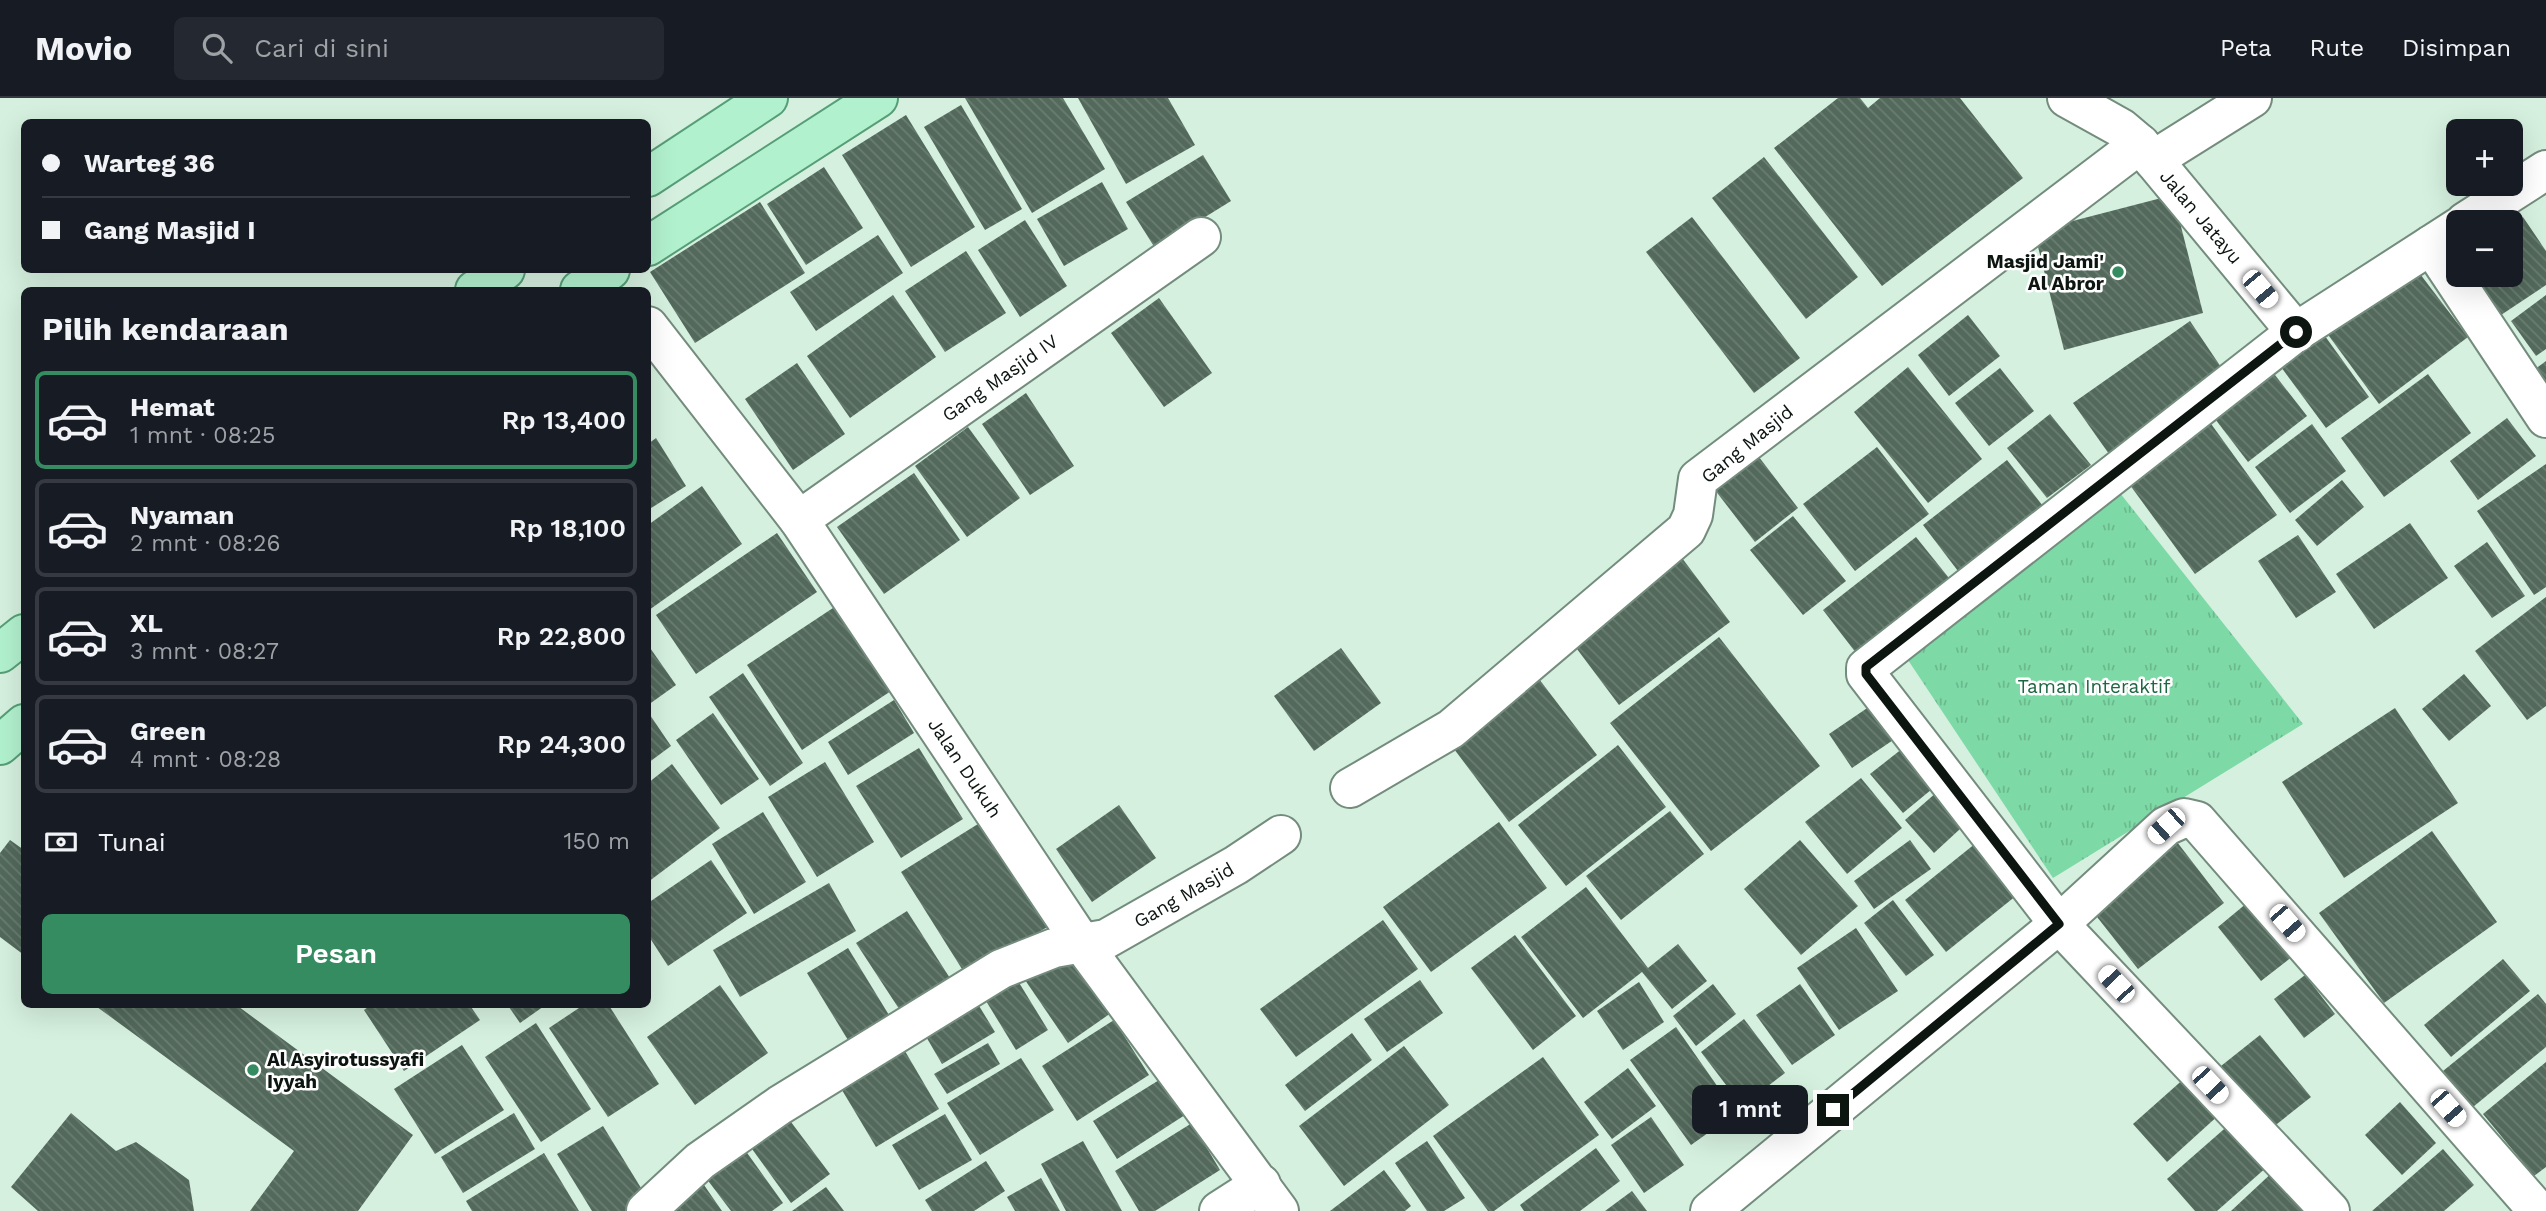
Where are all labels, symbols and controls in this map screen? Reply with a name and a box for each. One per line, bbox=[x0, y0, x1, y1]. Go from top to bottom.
search box bbox=[174, 17, 664, 80]
text: Movio bbox=[35, 29, 132, 68]
icon: search bbox=[198, 29, 236, 67]
text: Cari di sini bbox=[254, 33, 389, 63]
text: Peta bbox=[2220, 34, 2272, 62]
text: Rute bbox=[2310, 34, 2364, 62]
text: Disimpan bbox=[2402, 34, 2511, 62]
map controls bbox=[2446, 119, 2523, 287]
button: + bbox=[2446, 119, 2523, 196]
text: Warteg 36 bbox=[84, 148, 215, 178]
street label: Jalan Jatayu bbox=[2155, 165, 2247, 269]
button: − bbox=[2446, 210, 2523, 287]
text: Gang Masjid I bbox=[84, 215, 256, 245]
place label: Masjid Jami' Al Abror bbox=[1986, 250, 2105, 295]
marker: Masjid Jami' Al Abror bbox=[2110, 264, 2126, 280]
car bbox=[2239, 266, 2282, 312]
text: Pilih kendaraan bbox=[42, 310, 289, 348]
route start bbox=[2280, 316, 2312, 348]
street label: Gang Masjid IV bbox=[938, 330, 1062, 426]
icon: car bbox=[46, 389, 109, 452]
text: Hemat bbox=[130, 392, 215, 422]
street label: Gang Masjid bbox=[1696, 400, 1798, 488]
text: Rp 13,400 bbox=[502, 405, 626, 435]
text: 1 mnt · 08:25 bbox=[130, 422, 275, 449]
icon: car bbox=[46, 497, 109, 560]
text: Nyaman bbox=[130, 500, 234, 530]
text: Rp 18,100 bbox=[509, 513, 626, 543]
text: 2 mnt · 08:26 bbox=[130, 530, 280, 557]
icon: car bbox=[46, 605, 109, 668]
text: XL bbox=[130, 608, 163, 638]
text: Rp 22,800 bbox=[497, 621, 626, 651]
text: 3 mnt · 08:27 bbox=[130, 638, 279, 665]
park label: Taman Interaktif bbox=[2018, 675, 2171, 698]
icon: car bbox=[46, 713, 109, 776]
street label: Jalan Dukuh bbox=[923, 714, 1007, 822]
text: Green bbox=[130, 716, 206, 746]
text: Rp 24,300 bbox=[497, 729, 626, 759]
text: 4 mnt · 08:28 bbox=[130, 746, 281, 773]
car bbox=[2144, 804, 2189, 848]
icon: cash bbox=[42, 823, 80, 861]
text: Tunai bbox=[98, 827, 166, 857]
text: 150 m bbox=[564, 828, 630, 855]
street label: Gang Masjid bbox=[1130, 857, 1238, 933]
car bbox=[2266, 900, 2309, 946]
button: Pesan bbox=[42, 914, 630, 994]
car bbox=[2094, 961, 2139, 1007]
place label: Al Asyirotussyafi Iyyah bbox=[267, 1048, 424, 1093]
marker: Al Asyirotussyafi Iyyah bbox=[245, 1062, 261, 1078]
car bbox=[2188, 1062, 2233, 1108]
car bbox=[2427, 1085, 2470, 1131]
callout: 1 mnt bbox=[1693, 1086, 1808, 1134]
route end bbox=[1817, 1094, 1849, 1126]
text: 1 mnt bbox=[1719, 1096, 1781, 1123]

